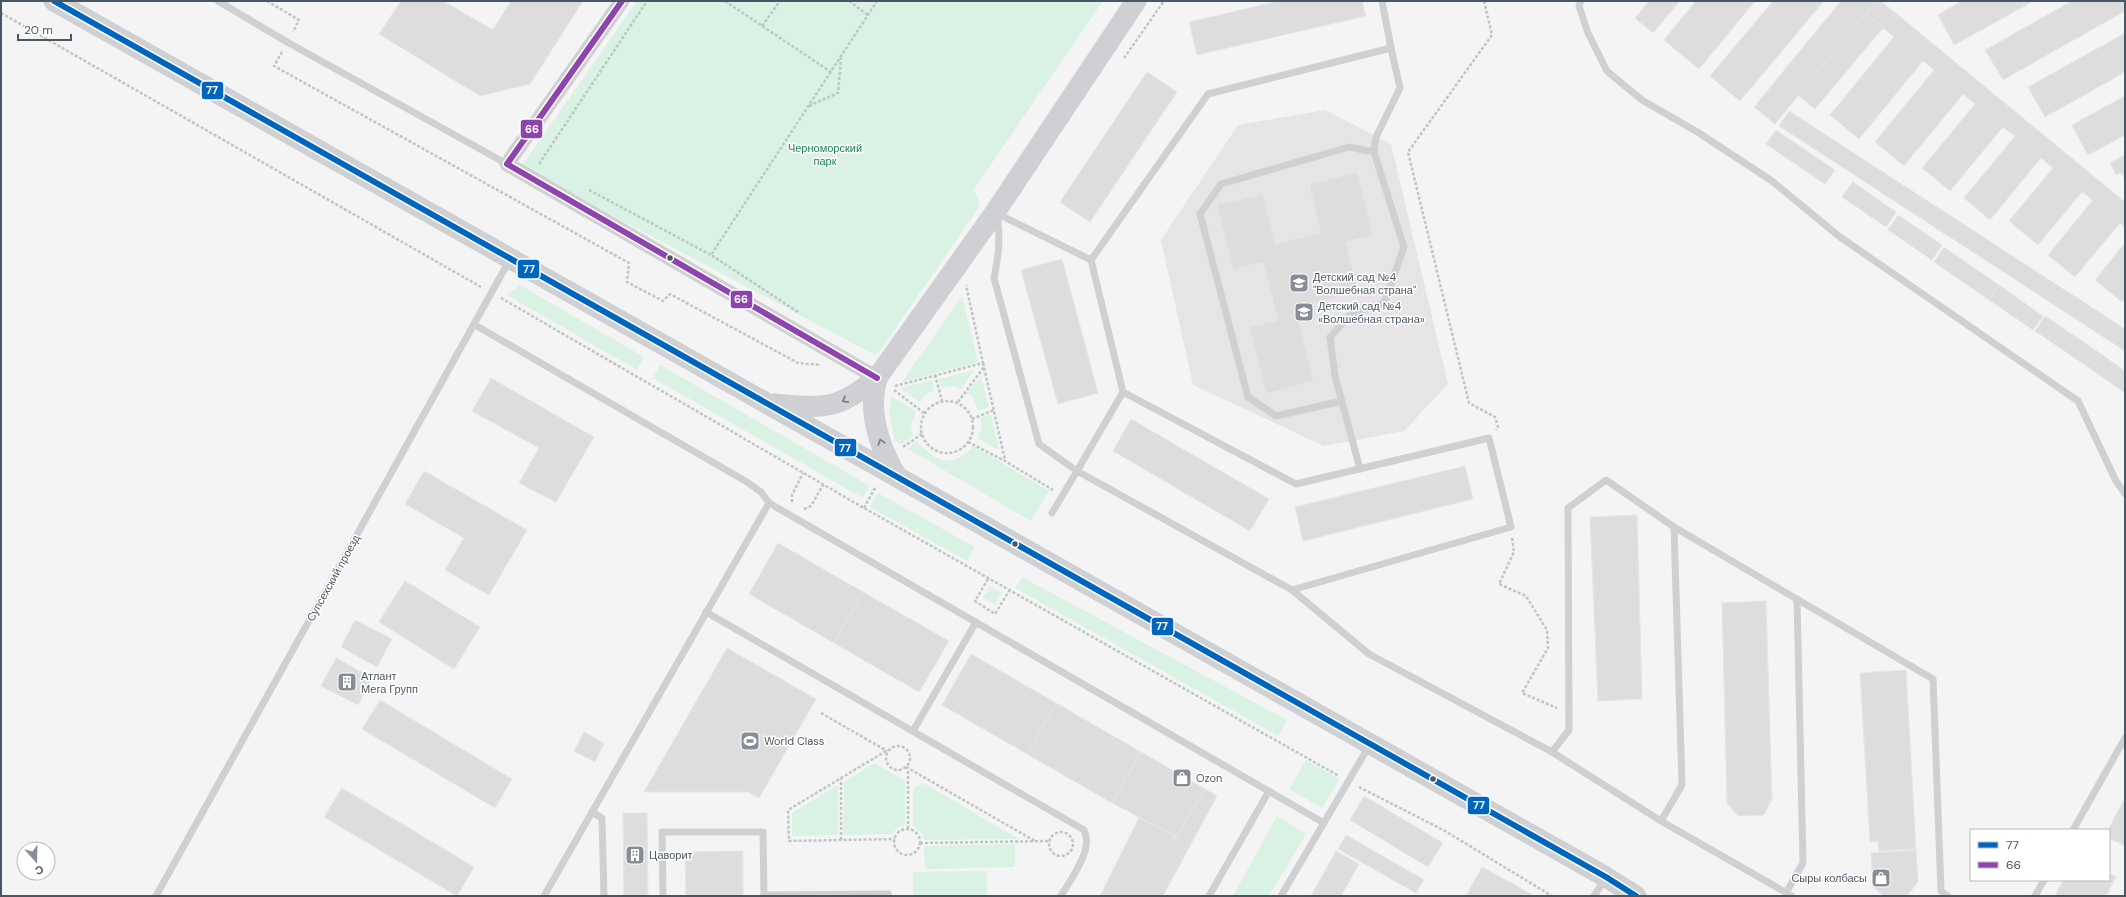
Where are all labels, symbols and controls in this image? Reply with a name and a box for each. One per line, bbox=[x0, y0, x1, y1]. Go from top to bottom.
scale bar bbox=[18, 16, 71, 42]
text: 20 m bbox=[24, 22, 53, 38]
line badge: 77 bbox=[201, 81, 224, 100]
text: 77 bbox=[206, 83, 218, 97]
line badge: 66 bbox=[520, 119, 543, 139]
text: 66 bbox=[525, 122, 539, 136]
park label: Черноморский парк bbox=[788, 141, 862, 168]
unlabelled marker bbox=[665, 253, 675, 263]
line badge: 77 bbox=[517, 259, 540, 279]
text: 77 bbox=[523, 262, 535, 276]
place label: Детский сад №4 "Волшебная страна" bbox=[1313, 270, 1416, 297]
school or university icon: Детский сад №4 "Волшебная страна" bbox=[1288, 272, 1310, 294]
line badge: 66 bbox=[730, 290, 753, 309]
text: 66 bbox=[734, 292, 748, 306]
place label: Детский сад №4 «Волшебная страна» bbox=[1318, 299, 1425, 326]
school or university icon: Детский сад №4 «Волшебная страна» bbox=[1293, 301, 1315, 323]
one-way arrow bbox=[842, 395, 849, 403]
line badge: 77 bbox=[834, 438, 857, 457]
one-way arrow bbox=[877, 438, 886, 445]
text: 77 bbox=[839, 441, 851, 455]
street label: Супсехский проезд bbox=[303, 532, 363, 624]
unlabelled marker bbox=[1010, 539, 1020, 549]
line badge: 77 bbox=[1151, 617, 1174, 636]
text: 77 bbox=[1156, 619, 1168, 633]
place label: Атлант Мега Групп bbox=[361, 669, 418, 696]
building icon: Атлант Мега Групп bbox=[336, 671, 358, 693]
sports icon: World Class bbox=[739, 730, 761, 752]
place label: World Class bbox=[764, 734, 824, 748]
shop icon: Ozon bbox=[1171, 767, 1193, 789]
place label: Ozon bbox=[1196, 771, 1222, 785]
unlabelled marker bbox=[1428, 774, 1438, 784]
line badge: 77 bbox=[1467, 796, 1490, 815]
text: 77 bbox=[1473, 798, 1485, 812]
legend bbox=[1970, 829, 2110, 881]
text: 77 bbox=[2006, 837, 2019, 853]
north arrow bbox=[16, 841, 56, 881]
building icon: Цаворит bbox=[624, 844, 646, 866]
place label: Цаворит bbox=[649, 848, 693, 862]
text: 66 bbox=[2006, 857, 2021, 873]
text: С bbox=[33, 862, 46, 878]
shop icon: Сыры колбасы bbox=[1870, 867, 1892, 889]
place label: Сыры колбасы bbox=[1791, 871, 1867, 885]

